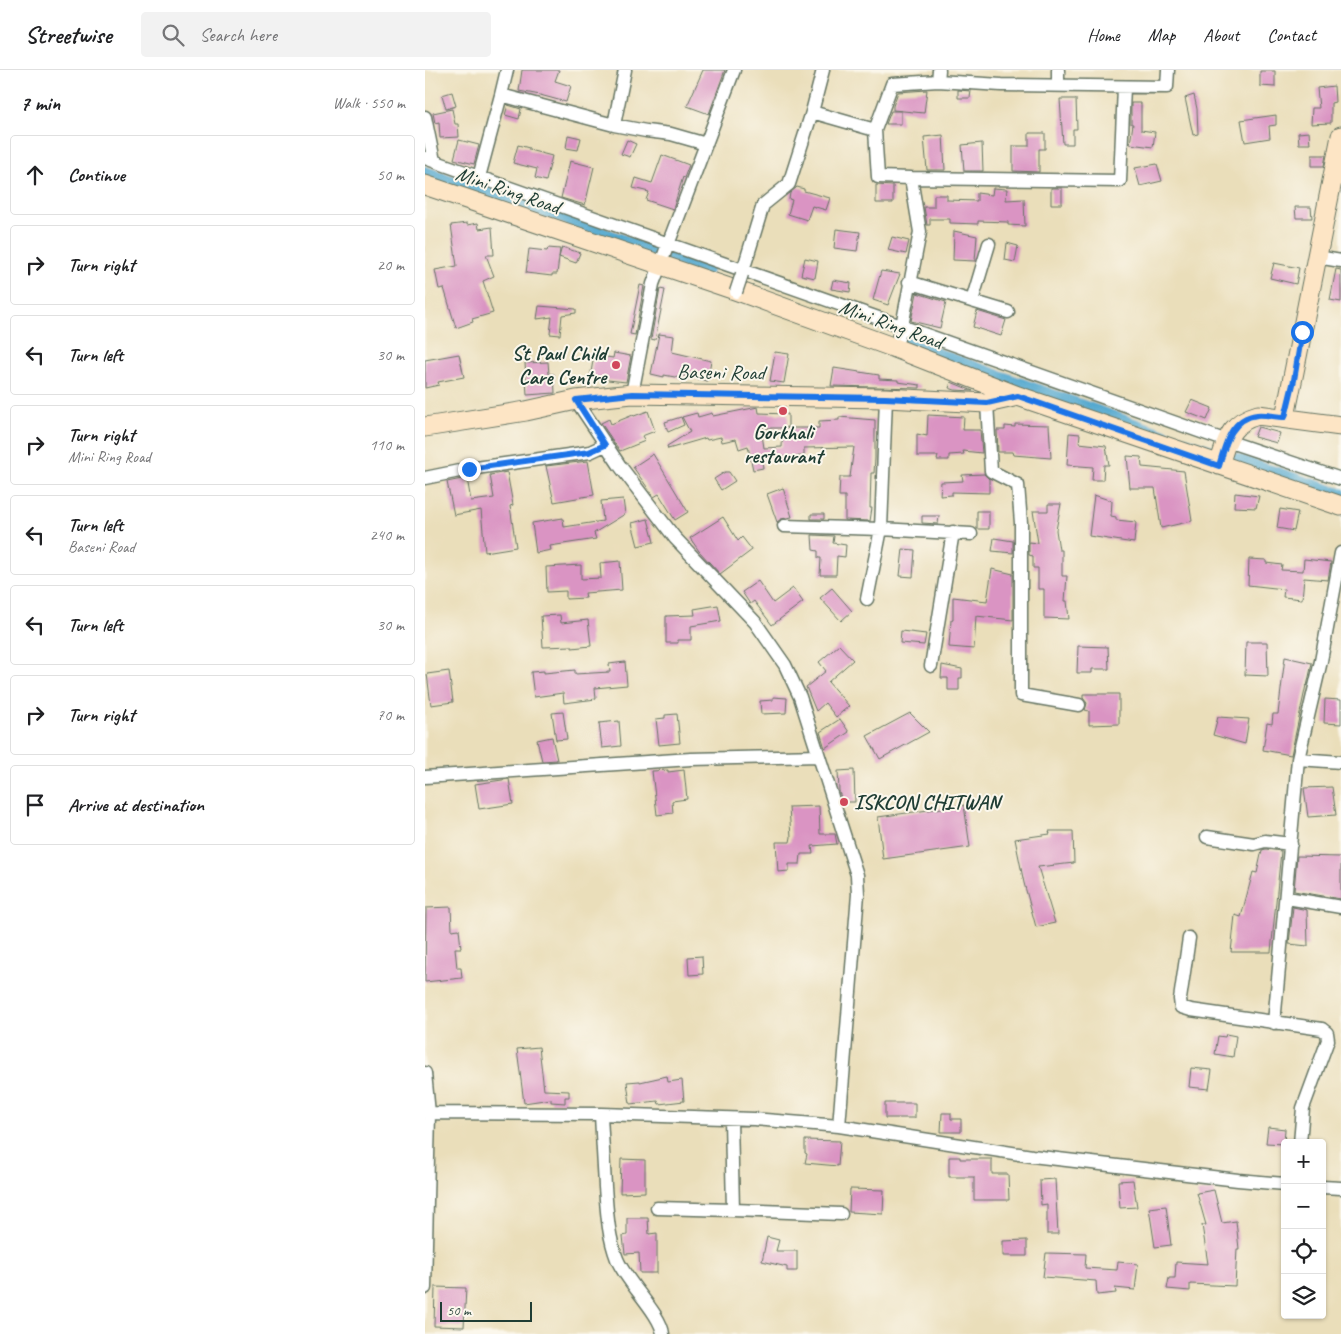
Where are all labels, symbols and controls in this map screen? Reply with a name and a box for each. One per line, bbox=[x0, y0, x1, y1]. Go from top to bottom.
search box bbox=[141, 12, 491, 57]
text: Streetwise bbox=[25, 20, 111, 50]
icon: search bbox=[159, 21, 187, 49]
text: Search here bbox=[199, 23, 277, 47]
text: Home bbox=[1087, 24, 1120, 46]
text: Map bbox=[1148, 24, 1175, 46]
text: About bbox=[1203, 24, 1239, 46]
text: Contact bbox=[1267, 24, 1316, 46]
text: 7 min bbox=[20, 90, 60, 116]
text: Walk · 550 m bbox=[333, 93, 405, 113]
street label: Mini Ring Road bbox=[453, 160, 567, 221]
icon: ahead bbox=[21, 161, 49, 189]
text: Continue bbox=[68, 163, 125, 187]
text: 50 m bbox=[377, 165, 404, 185]
icon: right bbox=[21, 251, 49, 279]
text: Turn right bbox=[68, 253, 135, 277]
text: 20 m bbox=[377, 255, 404, 275]
street label: Mini Ring Road bbox=[836, 293, 950, 356]
route start bbox=[1291, 321, 1314, 344]
place label: St Paul Child Care Centre bbox=[512, 340, 610, 390]
icon: left bbox=[21, 341, 49, 369]
text: Turn left bbox=[68, 343, 123, 367]
text: 30 m bbox=[377, 345, 404, 365]
street label: Baseni Road bbox=[677, 358, 768, 386]
marker: St Paul Child Care Centre bbox=[610, 359, 622, 371]
marker: Gorkhali restaurant bbox=[777, 405, 789, 417]
place label: Gorkhali restaurant bbox=[744, 419, 825, 469]
text: Turn right bbox=[68, 423, 135, 447]
icon: right bbox=[21, 431, 49, 459]
text: 110 m bbox=[370, 435, 404, 455]
text: Mini Ring Road bbox=[68, 447, 151, 467]
route end bbox=[458, 458, 481, 481]
text: Turn left bbox=[68, 513, 123, 537]
icon: left bbox=[21, 521, 49, 549]
text: 240 m bbox=[370, 525, 404, 545]
text: Baseni Road bbox=[68, 537, 135, 557]
icon: left bbox=[21, 611, 49, 639]
text: Turn left bbox=[68, 613, 123, 637]
text: 30 m bbox=[377, 615, 404, 635]
icon: right bbox=[21, 701, 49, 729]
text: Turn right bbox=[68, 703, 135, 727]
text: 70 m bbox=[377, 705, 404, 725]
place label: ISKCON CHITWAN bbox=[854, 789, 1003, 815]
icon: arrive bbox=[21, 791, 49, 819]
text: Arrive at destination bbox=[68, 793, 204, 817]
marker: ISKCON CHITWAN bbox=[838, 796, 850, 808]
map controls bbox=[1281, 1139, 1326, 1319]
button: + bbox=[1281, 1139, 1326, 1184]
button: − bbox=[1281, 1184, 1326, 1229]
button: locate bbox=[1281, 1229, 1326, 1274]
button: layers bbox=[1281, 1274, 1326, 1319]
scale bar bbox=[440, 1299, 533, 1322]
text: 50 m bbox=[447, 1302, 471, 1319]

